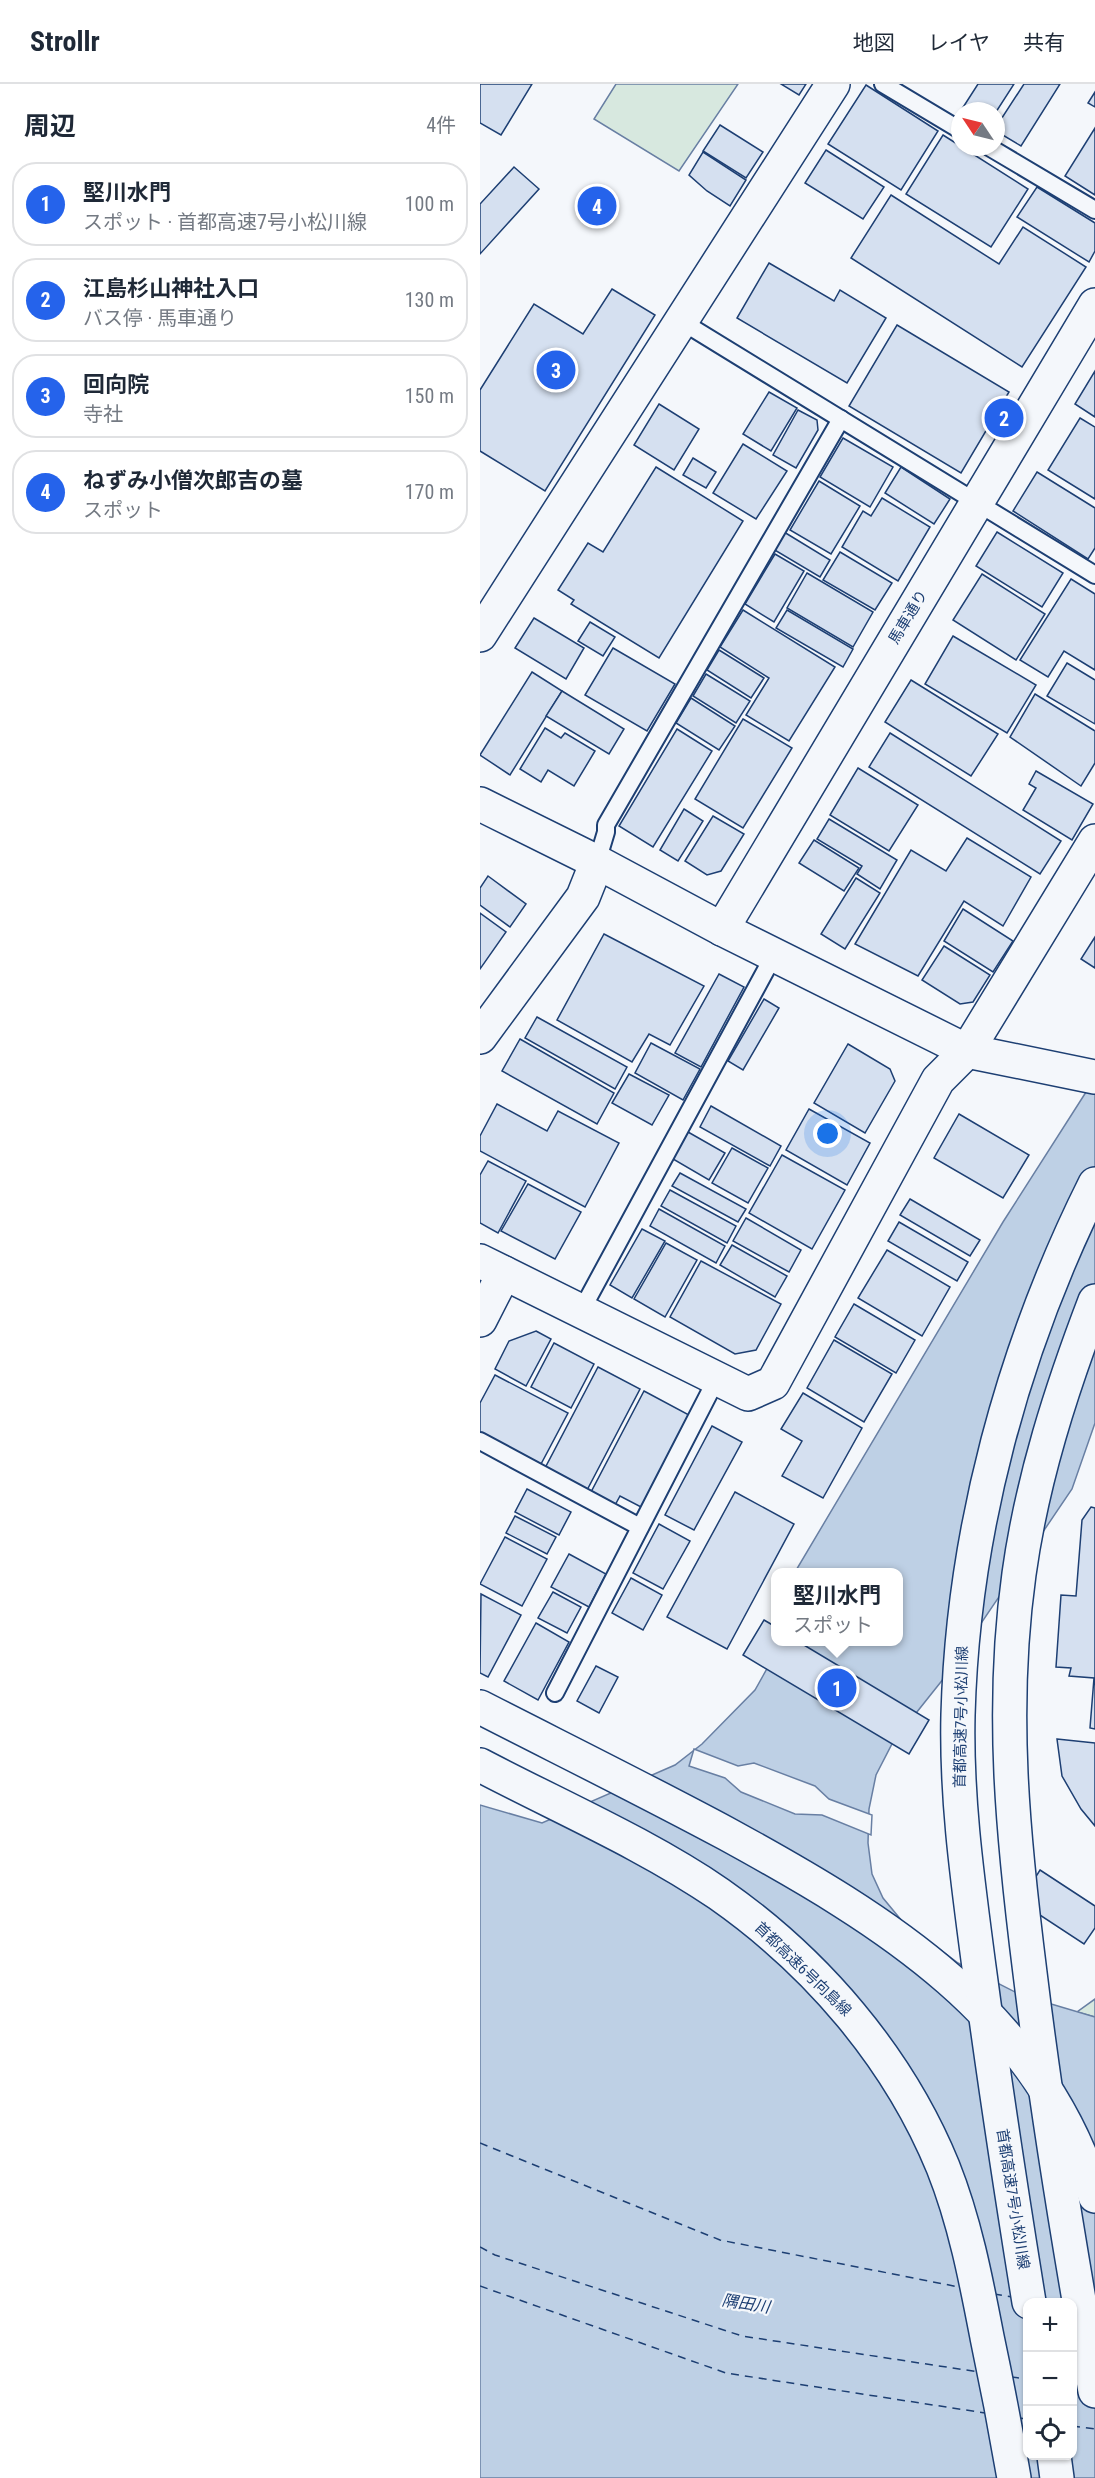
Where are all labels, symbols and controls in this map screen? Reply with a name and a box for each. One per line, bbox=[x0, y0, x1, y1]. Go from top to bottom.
text: Strollr bbox=[30, 25, 100, 58]
text: 地図 bbox=[853, 31, 895, 55]
text: レイヤ bbox=[928, 31, 990, 55]
text: 共有 bbox=[1023, 31, 1065, 55]
north arrow bbox=[951, 102, 1005, 156]
text: 周辺 bbox=[24, 111, 76, 141]
text: 4件 bbox=[426, 113, 456, 137]
text: 堅川水門 bbox=[83, 180, 171, 205]
pin: 4 bbox=[578, 184, 616, 228]
text: 1 bbox=[40, 192, 51, 216]
text: 100 m bbox=[405, 192, 454, 216]
text: スポット · 首都高速7号小松川線 bbox=[83, 210, 367, 234]
text: 江島杉山神社入口 bbox=[83, 276, 259, 301]
text: 2 bbox=[40, 288, 51, 312]
text: 130 m bbox=[405, 288, 454, 312]
text: バス停 · 馬車通り bbox=[83, 306, 237, 330]
pin: 3 bbox=[536, 348, 576, 392]
text: 回向院 bbox=[83, 372, 149, 397]
text: 3 bbox=[40, 384, 51, 408]
text: 150 m bbox=[405, 384, 454, 408]
pin: 2 bbox=[984, 396, 1024, 440]
text: 寺社 bbox=[83, 402, 123, 426]
text: ねずみ小僧次郎吉の墓 bbox=[83, 468, 303, 493]
text: 4 bbox=[40, 480, 51, 504]
text: 170 m bbox=[405, 480, 454, 504]
text: スポット bbox=[83, 498, 163, 522]
street label: 馬車通り bbox=[885, 587, 931, 647]
your location bbox=[813, 1119, 842, 1148]
popup bbox=[771, 1568, 903, 1646]
text: 堅川水門 bbox=[793, 1583, 881, 1608]
text: スポット bbox=[793, 1613, 873, 1637]
street label: 首都高速7号小松川線 bbox=[951, 1646, 971, 1788]
pin: 1 bbox=[818, 1666, 856, 1710]
street label: 首都高速6号向島線 bbox=[751, 1918, 855, 2020]
street label: 首都高速7号小松川線 bbox=[993, 2127, 1033, 2271]
water label: 隅田川 bbox=[721, 2290, 773, 2317]
map controls bbox=[1023, 2298, 1077, 2460]
button: + bbox=[1023, 2298, 1077, 2352]
button: − bbox=[1023, 2352, 1077, 2406]
button: locate bbox=[1023, 2406, 1077, 2460]

